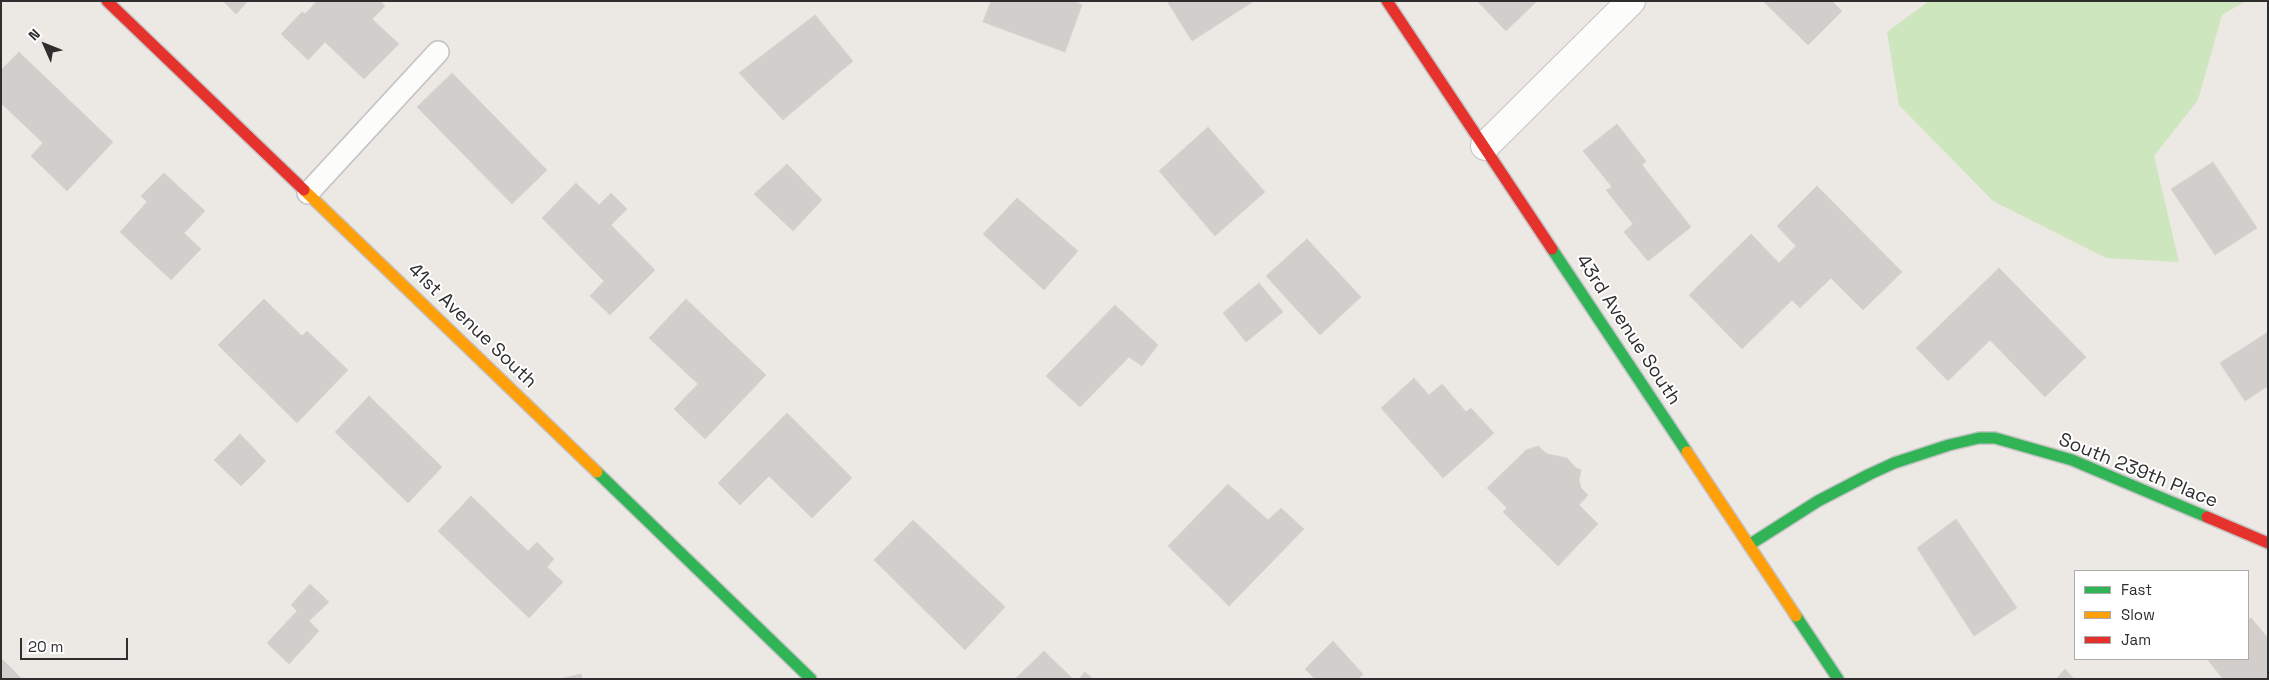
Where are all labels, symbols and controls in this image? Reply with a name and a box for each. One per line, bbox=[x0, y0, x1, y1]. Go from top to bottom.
north arrow bbox=[20, 20, 70, 70]
text: N bbox=[24, 25, 44, 44]
street label: 43rd Avenue South bbox=[1571, 251, 1685, 409]
street label: 41st Avenue South bbox=[403, 259, 541, 393]
street label: South 239th Place bbox=[2055, 429, 2221, 513]
legend bbox=[2074, 570, 2249, 660]
text: Fast bbox=[2121, 580, 2152, 599]
text: Slow bbox=[2121, 605, 2155, 624]
scale bar bbox=[22, 628, 130, 660]
text: Jam bbox=[2121, 630, 2151, 649]
text: 20 m bbox=[28, 637, 63, 656]

